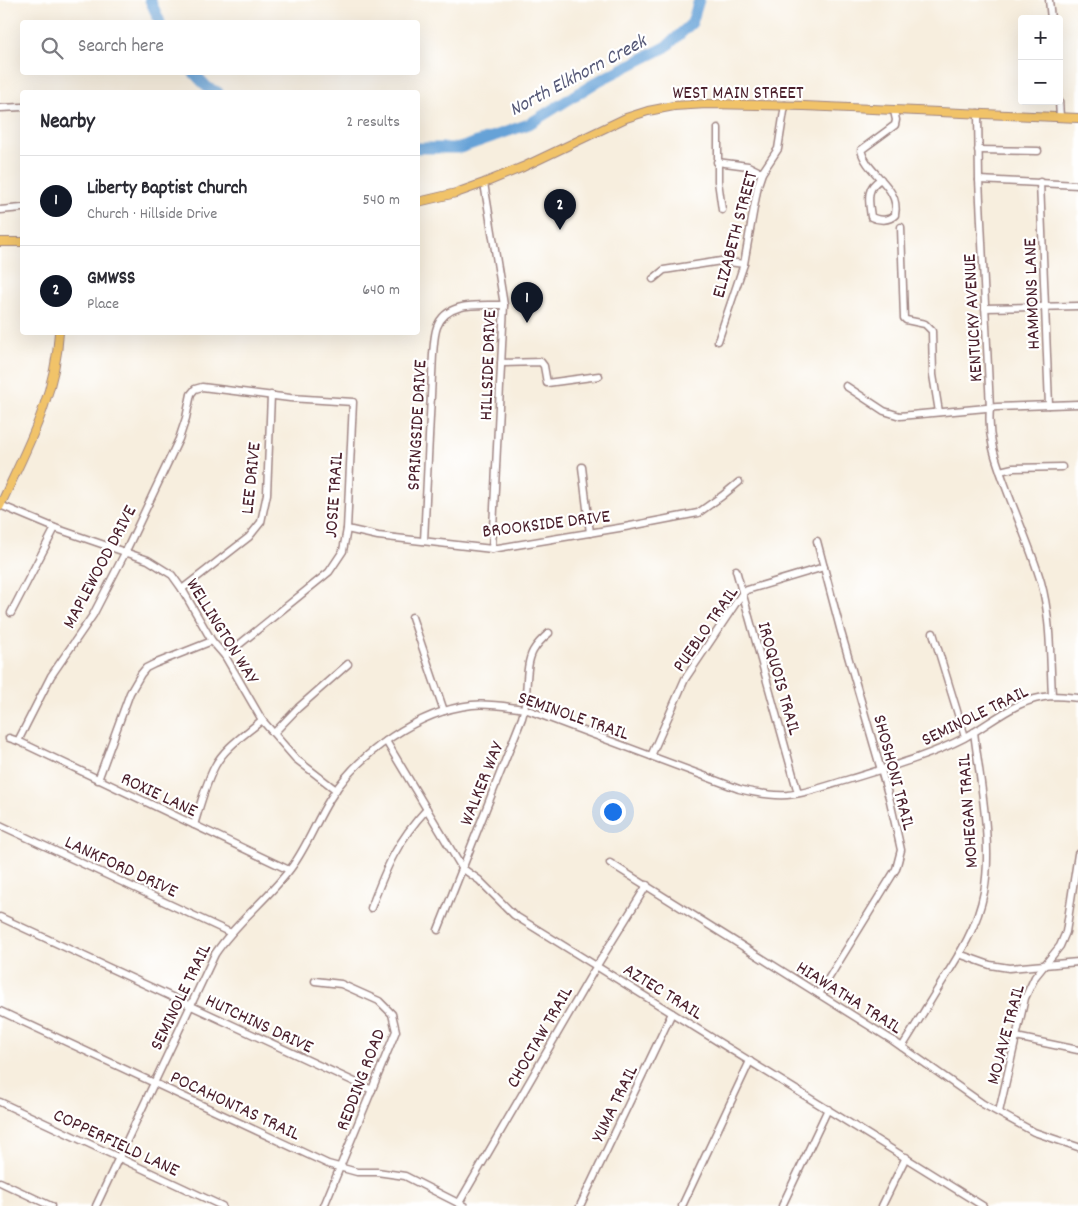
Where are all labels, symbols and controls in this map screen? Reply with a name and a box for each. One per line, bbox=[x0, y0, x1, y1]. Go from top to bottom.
map controls bbox=[1018, 15, 1063, 105]
button: + bbox=[1018, 15, 1063, 60]
search box bbox=[20, 20, 420, 75]
water label: North Elkhorn Creek bbox=[505, 28, 654, 125]
icon: search bbox=[38, 34, 66, 62]
text: Search here bbox=[78, 34, 164, 61]
button: − bbox=[1018, 60, 1063, 105]
street label: WEST MAIN STREET bbox=[672, 81, 804, 108]
text: Nearby bbox=[40, 108, 95, 138]
text: 2 results bbox=[346, 111, 400, 134]
street label: ELIZABETH STREET bbox=[706, 168, 766, 301]
text: Liberty Baptist Church bbox=[87, 176, 247, 203]
text: 1 bbox=[54, 189, 58, 212]
text: 540 m bbox=[363, 189, 400, 212]
pin: 2 bbox=[544, 189, 576, 230]
text: Church · Hillside Drive bbox=[87, 203, 217, 226]
street label: HAMMONS LANE bbox=[1018, 237, 1049, 350]
street label: KENTUCKY AVENUE bbox=[958, 253, 991, 383]
text: GMWSS bbox=[87, 266, 135, 293]
text: 2 bbox=[53, 279, 60, 302]
text: 640 m bbox=[362, 279, 400, 302]
pin: 1 bbox=[511, 282, 543, 323]
text: Place bbox=[87, 293, 119, 316]
street label: HILLSIDE DRIVE bbox=[474, 309, 505, 421]
street label: SPRINGSIDE DRIVE bbox=[402, 359, 435, 491]
street label: LEE DRIVE bbox=[235, 441, 270, 516]
street label: JOSIE TRAIL bbox=[319, 451, 352, 539]
street label: MAPLEWOOD DRIVE bbox=[57, 501, 145, 634]
street label: BROOKSIDE DRIVE bbox=[481, 504, 612, 547]
street label: WELLINGTON WAY bbox=[178, 574, 265, 691]
street label: PUEBLO TRAIL bbox=[667, 581, 747, 678]
street label: IROQUOIS TRAIL bbox=[749, 619, 807, 739]
street label: SEMINOLE TRAIL bbox=[918, 679, 1034, 755]
street label: SEMINOLE TRAIL bbox=[514, 686, 632, 749]
street label: SHOSHONI TRAIL bbox=[864, 712, 921, 834]
street label: WALKER WAY bbox=[454, 737, 513, 830]
street label: MOHEGAN TRAIL bbox=[952, 752, 987, 869]
street label: ROXIE LANE bbox=[116, 767, 202, 826]
your location bbox=[600, 799, 626, 825]
street label: LANKFORD DRIVE bbox=[60, 830, 182, 906]
street label: SEMINOLE TRAIL bbox=[145, 939, 220, 1056]
street label: HIAWATHA TRAIL bbox=[790, 956, 906, 1042]
street label: AZTEC TRAIL bbox=[617, 958, 707, 1028]
street label: CHOCTAW TRAIL bbox=[501, 982, 581, 1094]
street label: MOJAVE TRAIL bbox=[981, 982, 1034, 1088]
street label: HUTCHINS DRIVE bbox=[200, 988, 317, 1062]
street label: REDDING ROAD bbox=[330, 1025, 394, 1135]
street label: YUMA TRAIL bbox=[586, 1061, 647, 1148]
street label: POCAHONTAS TRAIL bbox=[165, 1065, 304, 1149]
street label: COPPERFIELD LANE bbox=[48, 1103, 183, 1185]

